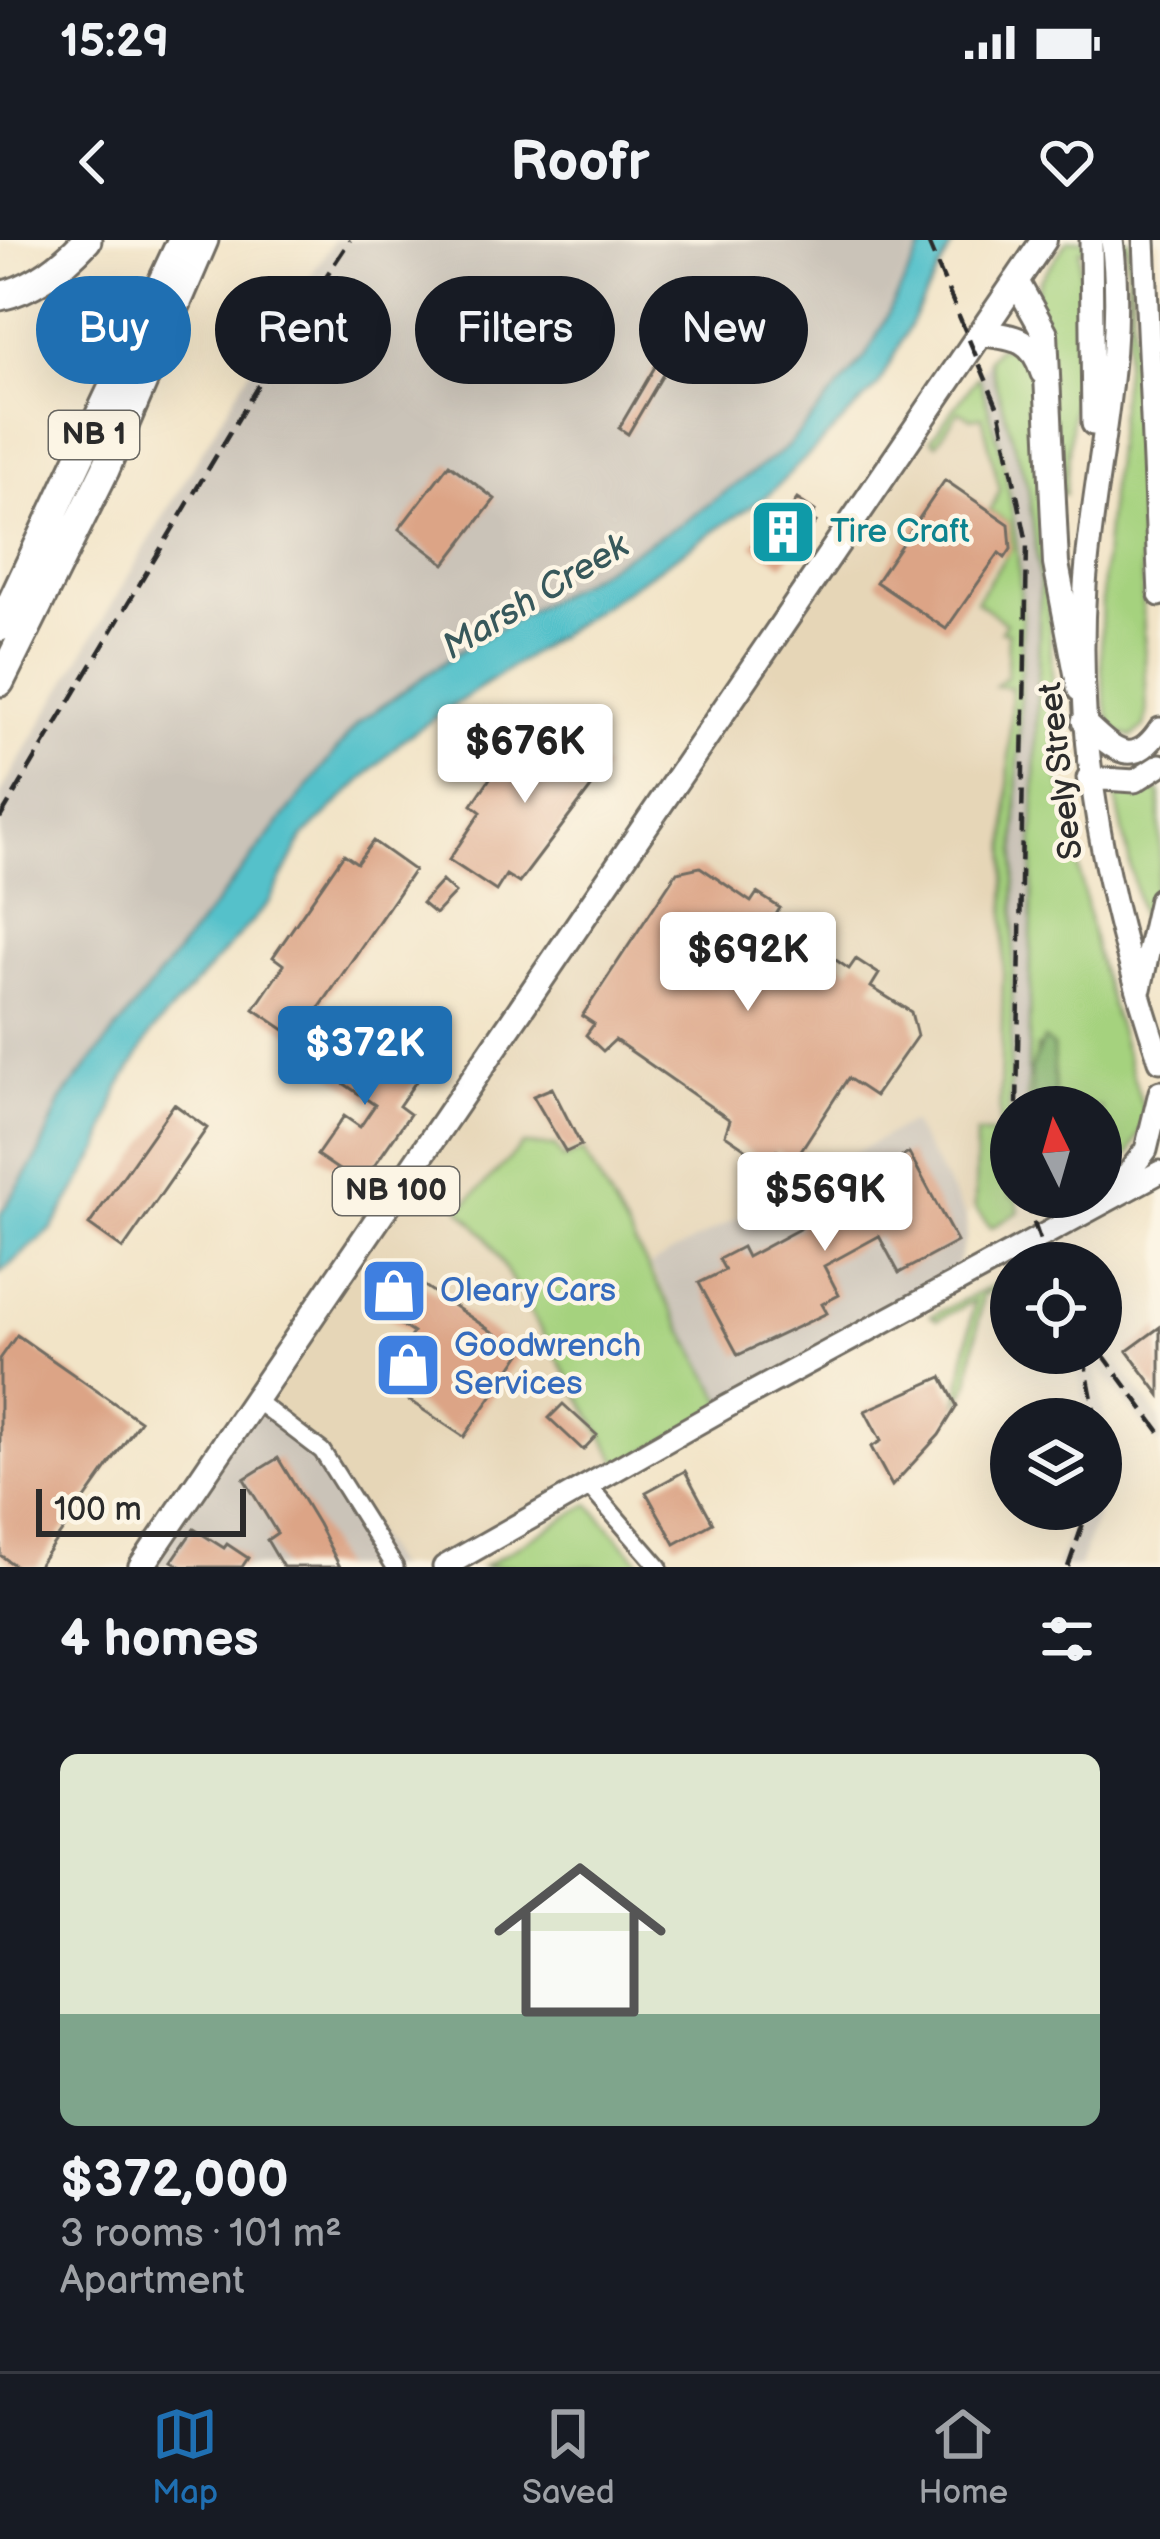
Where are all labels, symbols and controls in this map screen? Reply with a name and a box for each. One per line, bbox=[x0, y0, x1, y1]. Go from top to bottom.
text: 15:29 bbox=[60, 15, 169, 70]
icon: back bbox=[60, 129, 126, 195]
icon: heart bbox=[1034, 129, 1100, 195]
text: Roofr bbox=[510, 130, 650, 195]
chip: Buy bbox=[36, 276, 191, 384]
chip: Rent bbox=[215, 276, 391, 384]
chip: Filters bbox=[415, 276, 615, 384]
chip: New bbox=[639, 276, 808, 384]
road number: NB 1 bbox=[49, 411, 139, 459]
building icon: Tire Craft bbox=[748, 497, 818, 567]
place label: Tire Craft bbox=[830, 512, 970, 552]
water label: Marsh Creek bbox=[435, 524, 638, 669]
street label: Seely Street bbox=[1030, 680, 1092, 862]
pin: $676K bbox=[441, 704, 609, 806]
text: $676K bbox=[465, 719, 585, 766]
pin: $692K bbox=[664, 912, 832, 1014]
text: $692K bbox=[687, 927, 809, 974]
pin: $372K bbox=[281, 1006, 449, 1108]
text: $372K bbox=[305, 1021, 425, 1068]
north arrow bbox=[990, 1086, 1122, 1218]
map controls bbox=[990, 1086, 1122, 1530]
pin: $569K bbox=[741, 1152, 909, 1254]
road number: NB 100 bbox=[333, 1167, 459, 1215]
text: $569K bbox=[764, 1167, 886, 1214]
button: locate bbox=[990, 1242, 1122, 1374]
shop icon: Oleary Cars bbox=[359, 1256, 429, 1326]
place label: Oleary Cars bbox=[440, 1271, 616, 1311]
place label: Goodwrench Services bbox=[454, 1326, 641, 1404]
shop icon: Goodwrench Services bbox=[373, 1330, 443, 1400]
button: layers bbox=[990, 1398, 1122, 1530]
scale bar bbox=[36, 1483, 246, 1536]
text: 100 m bbox=[54, 1490, 142, 1530]
icon: filters bbox=[1034, 1606, 1100, 1672]
text: 4 homes bbox=[60, 1609, 259, 1670]
icon: home bbox=[472, 1832, 688, 2048]
text: $372,000 bbox=[60, 2150, 289, 2211]
text: 3 rooms · 101 m² bbox=[60, 2211, 342, 2258]
text: Apartment bbox=[60, 2258, 244, 2305]
tab: Map bbox=[152, 2401, 218, 2513]
tab: Saved bbox=[522, 2401, 615, 2513]
tab: Home bbox=[918, 2401, 1008, 2513]

